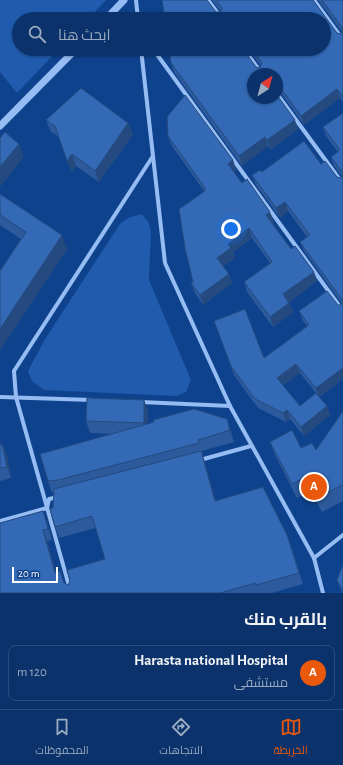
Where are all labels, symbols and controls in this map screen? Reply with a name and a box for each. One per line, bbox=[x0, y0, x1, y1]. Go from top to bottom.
search box bbox=[12, 12, 331, 56]
icon: search bbox=[26, 23, 48, 45]
text: ابحث هنا bbox=[58, 28, 111, 43]
north arrow bbox=[247, 68, 283, 104]
your location bbox=[221, 219, 241, 239]
pin: A bbox=[301, 472, 327, 502]
scale bar bbox=[12, 565, 58, 584]
text: 20 m bbox=[18, 568, 39, 579]
text: بالقرب منك bbox=[244, 611, 327, 628]
text: Harasta national Hospital bbox=[134, 653, 288, 668]
text: 120 m bbox=[17, 666, 47, 679]
text: A bbox=[309, 666, 317, 679]
text: مستشفى bbox=[234, 677, 288, 690]
tab: المحفوظات bbox=[35, 716, 89, 760]
tab: الاتجاهات bbox=[159, 716, 203, 760]
tab: الخريطة bbox=[273, 716, 308, 760]

